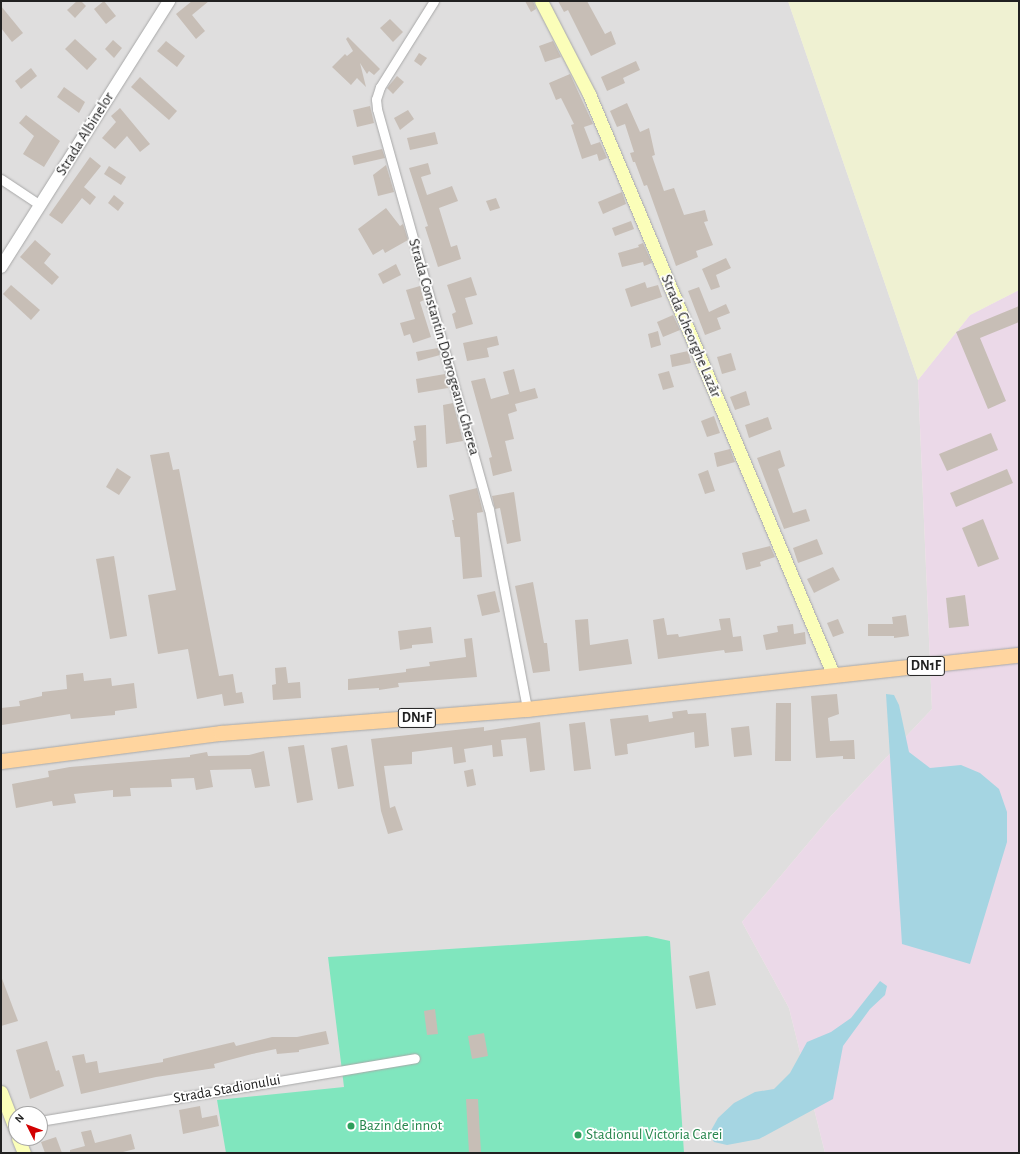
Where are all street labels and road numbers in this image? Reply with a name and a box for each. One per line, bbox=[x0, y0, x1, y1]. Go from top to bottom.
street label: Strada Albinelor bbox=[52, 89, 118, 179]
street label: Strada Constantin Dobrogeanu Gherea bbox=[404, 237, 484, 457]
street label: Strada Gheorghe Lazăr bbox=[657, 272, 725, 400]
road number: DN1F bbox=[906, 654, 946, 678]
road number: DN1F bbox=[397, 706, 437, 730]
street label: Strada Stadionului bbox=[172, 1071, 282, 1107]

